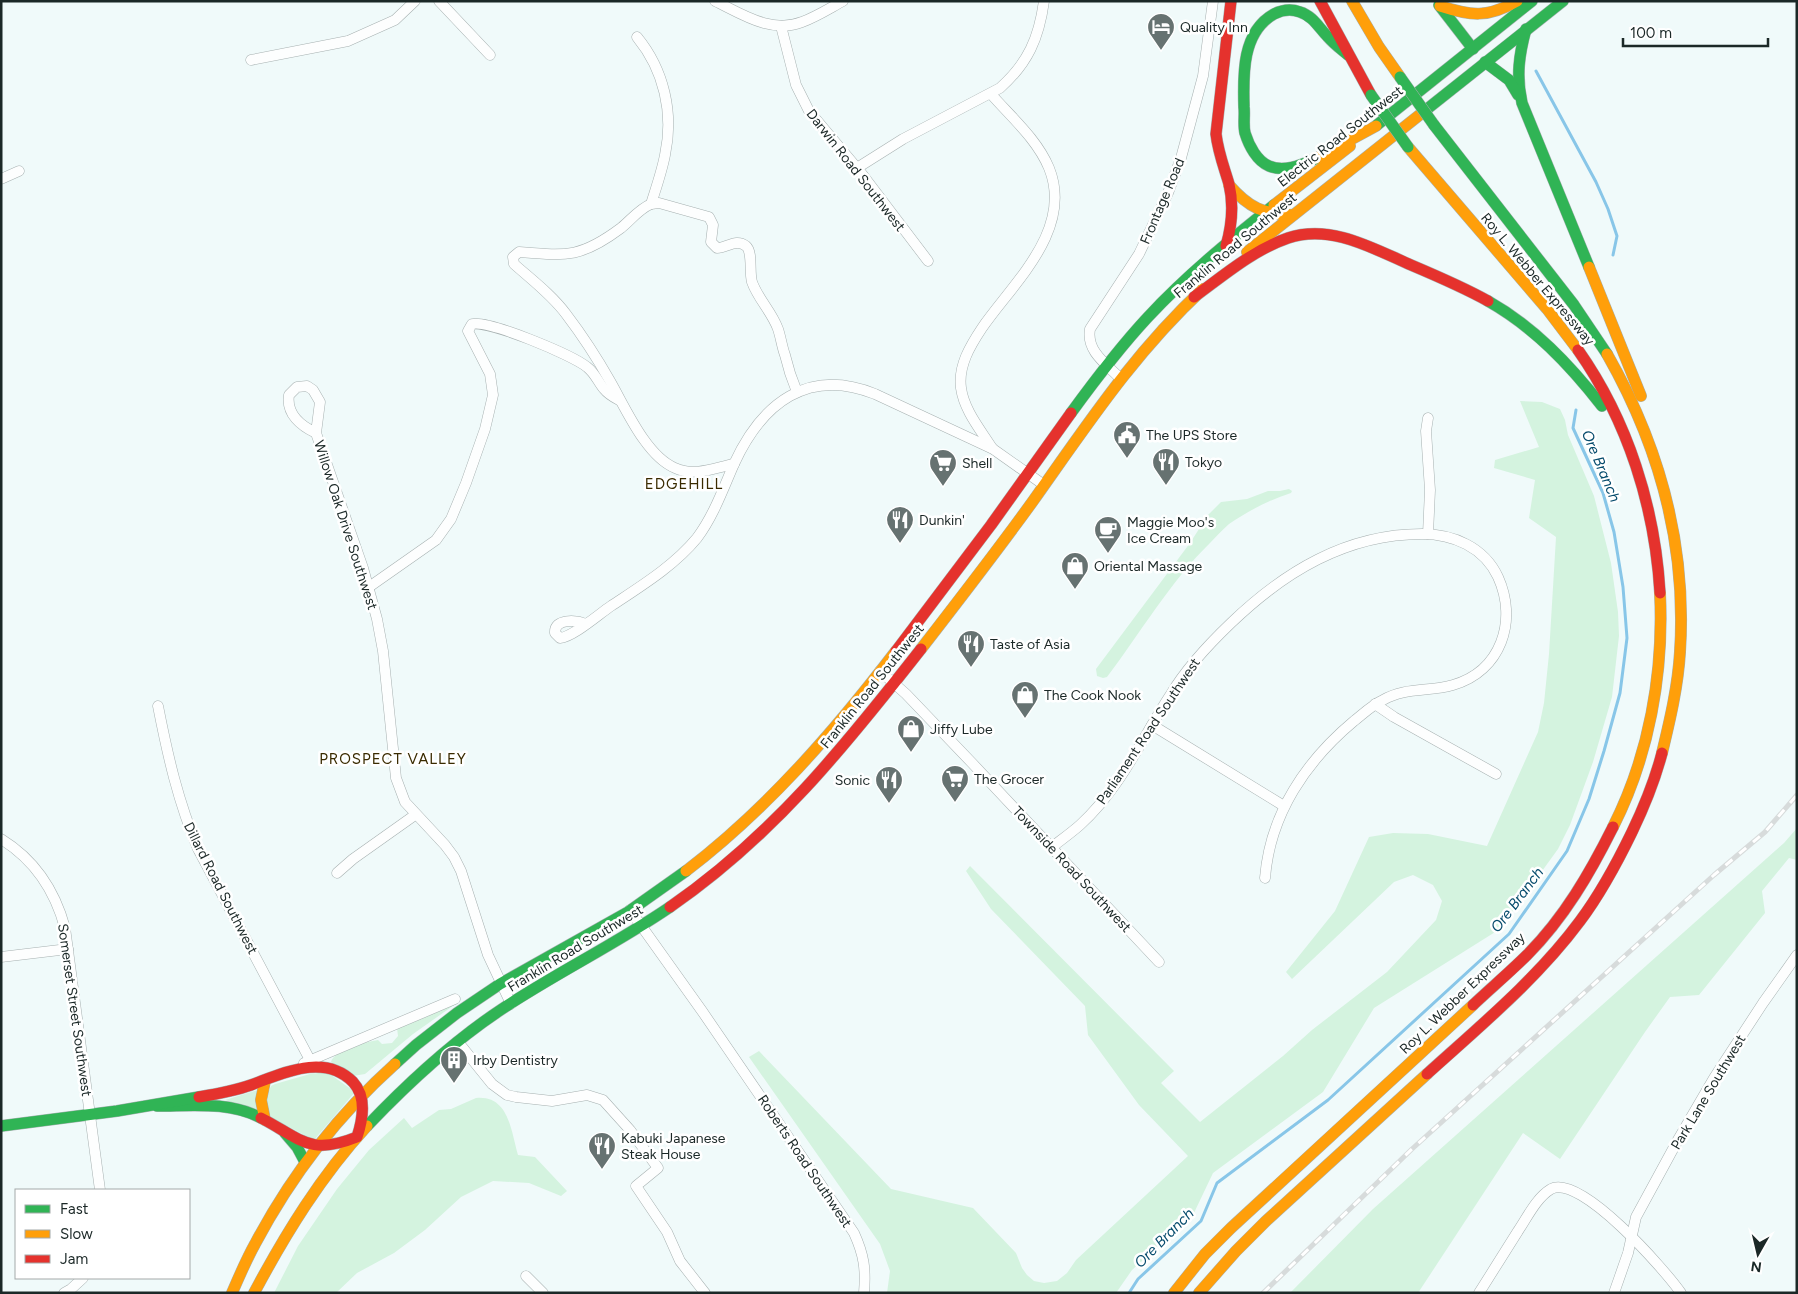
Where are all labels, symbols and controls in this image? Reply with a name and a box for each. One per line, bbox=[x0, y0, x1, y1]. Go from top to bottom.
hotel icon: Quality Inn bbox=[1146, 12, 1176, 51]
scale bar bbox=[1623, 15, 1768, 47]
place label: Quality Inn bbox=[1180, 19, 1248, 36]
text: 100 m bbox=[1630, 24, 1672, 42]
street label: Electric Road Southwest bbox=[1274, 82, 1406, 191]
street label: Darwin Road Southwest bbox=[803, 106, 909, 235]
street label: Frontage Road bbox=[1137, 155, 1188, 247]
street label: Franklin Road Southwest bbox=[1170, 189, 1300, 302]
street label: Roy L. Webber Expressway bbox=[1477, 210, 1598, 350]
public building icon: The UPS Store bbox=[1112, 420, 1142, 459]
place label: The UPS Store bbox=[1146, 427, 1237, 444]
water label: Ore Branch bbox=[1578, 427, 1624, 505]
street label: Willow Oak Drive Southwest bbox=[310, 438, 381, 612]
restaurant icon: Tokyo bbox=[1151, 447, 1181, 486]
supermarket icon: Shell bbox=[928, 448, 958, 487]
place label: Tokyo bbox=[1185, 454, 1222, 471]
place label: Shell bbox=[962, 455, 992, 472]
district label: EDGEHILL bbox=[645, 475, 723, 493]
restaurant icon: Dunkin' bbox=[885, 505, 915, 544]
place label: Dunkin' bbox=[919, 512, 965, 529]
place label: Maggie Moo's Ice Cream bbox=[1127, 514, 1214, 547]
cafe icon: Maggie Moo's Ice Cream bbox=[1093, 515, 1123, 554]
shop icon: Oriental Massage bbox=[1060, 551, 1090, 590]
place label: Oriental Massage bbox=[1094, 558, 1203, 575]
street label: Franklin Road Southwest bbox=[817, 621, 928, 752]
restaurant icon: Taste of Asia bbox=[956, 629, 986, 668]
place label: Taste of Asia bbox=[990, 636, 1070, 653]
street label: Parliament Road Southwest bbox=[1093, 655, 1204, 808]
shop icon: The Cook Nook bbox=[1010, 680, 1040, 719]
place label: The Cook Nook bbox=[1044, 687, 1141, 704]
shop icon: Jiffy Lube bbox=[896, 714, 926, 753]
place label: Jiffy Lube bbox=[930, 721, 993, 738]
district label: PROSPECT VALLEY bbox=[319, 750, 467, 768]
supermarket icon: The Grocer bbox=[940, 764, 970, 803]
restaurant icon: Sonic bbox=[874, 765, 904, 804]
place label: The Grocer bbox=[974, 771, 1044, 788]
place label: Sonic bbox=[835, 772, 870, 789]
street label: Townside Road Southwest bbox=[1009, 803, 1135, 936]
street label: Dillard Road Southwest bbox=[180, 819, 261, 957]
water label: Ore Branch bbox=[1487, 864, 1547, 936]
street label: Franklin Road Southwest bbox=[504, 901, 646, 996]
street label: Somerset Street Southwest bbox=[54, 923, 95, 1098]
street label: Roy L. Webber Expressway bbox=[1396, 929, 1529, 1058]
street label: Park Lane Southwest bbox=[1667, 1032, 1750, 1153]
building icon: Irby Dentistry bbox=[439, 1045, 469, 1084]
place label: Irby Dentistry bbox=[473, 1052, 559, 1069]
street label: Roberts Road Southwest bbox=[754, 1092, 855, 1231]
place label: Kabuki Japanese Steak House bbox=[621, 1130, 726, 1163]
restaurant icon: Kabuki Japanese Steak House bbox=[587, 1131, 617, 1170]
legend bbox=[15, 1189, 190, 1279]
text: Fast bbox=[60, 1200, 89, 1218]
water label: Ore Branch bbox=[1131, 1205, 1197, 1271]
text: Slow bbox=[60, 1225, 93, 1243]
north arrow bbox=[1733, 1229, 1783, 1279]
text: Jam bbox=[60, 1250, 88, 1268]
text: N bbox=[1750, 1257, 1763, 1276]

